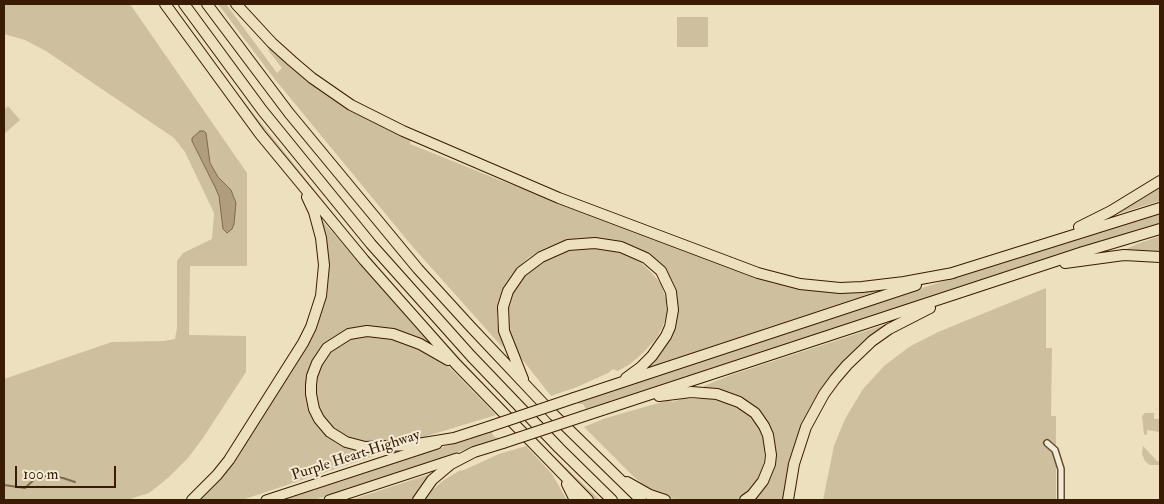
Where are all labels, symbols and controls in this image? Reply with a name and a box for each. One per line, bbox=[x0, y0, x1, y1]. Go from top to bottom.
street label: Purple Heart Highway bbox=[289, 427, 423, 485]
scale bar bbox=[18, 456, 119, 488]
text: 100 m bbox=[23, 465, 58, 484]

